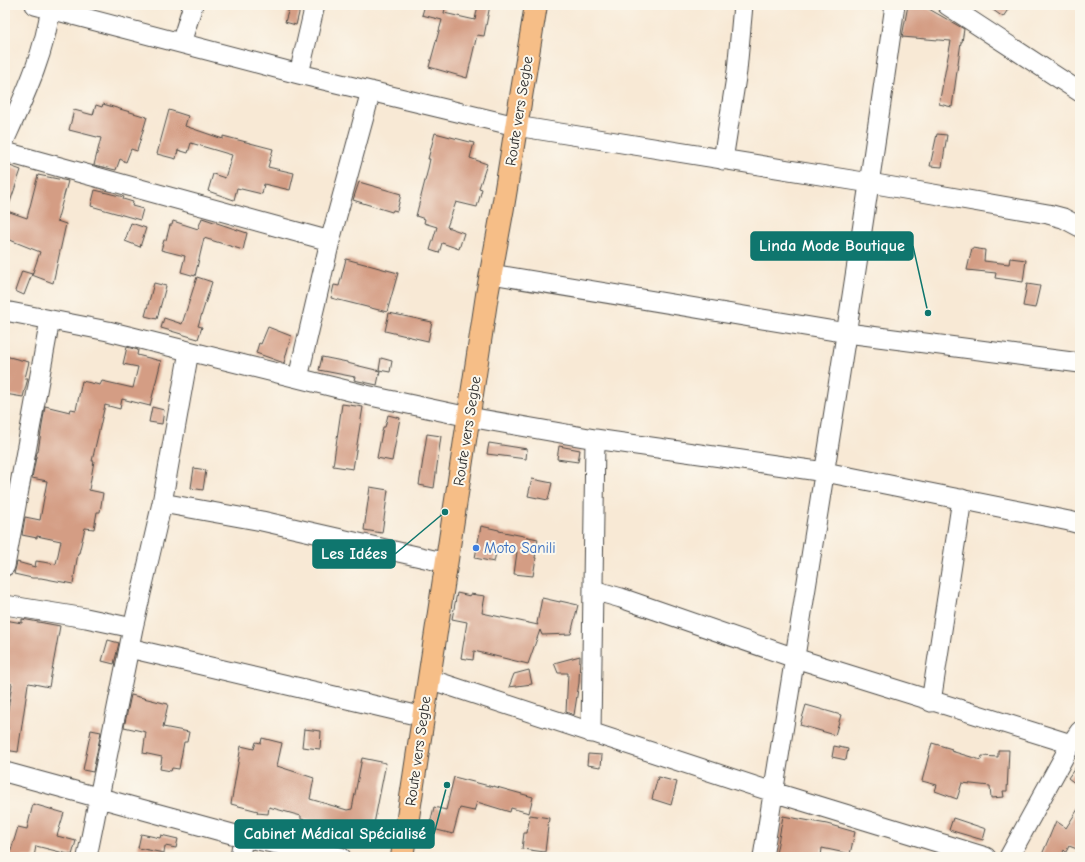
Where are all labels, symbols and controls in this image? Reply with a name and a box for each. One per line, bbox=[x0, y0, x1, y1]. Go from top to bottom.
street label: Route vers Segbe bbox=[501, 54, 537, 167]
callout: Linda Mode Boutique bbox=[751, 232, 913, 260]
text: Linda Mode Boutique bbox=[759, 237, 905, 255]
street label: Route vers Segbe bbox=[449, 374, 485, 487]
place label: Moto Sanili bbox=[484, 539, 556, 557]
callout: Les Idées bbox=[313, 540, 395, 568]
marker: Moto Sanili bbox=[471, 543, 481, 553]
text: Les Idées bbox=[321, 545, 387, 563]
street label: Route vers Segbe bbox=[401, 694, 435, 807]
callout: Cabinet Médical Spécialisé bbox=[235, 820, 434, 848]
text: Cabinet Médical Spécialisé bbox=[244, 825, 426, 843]

